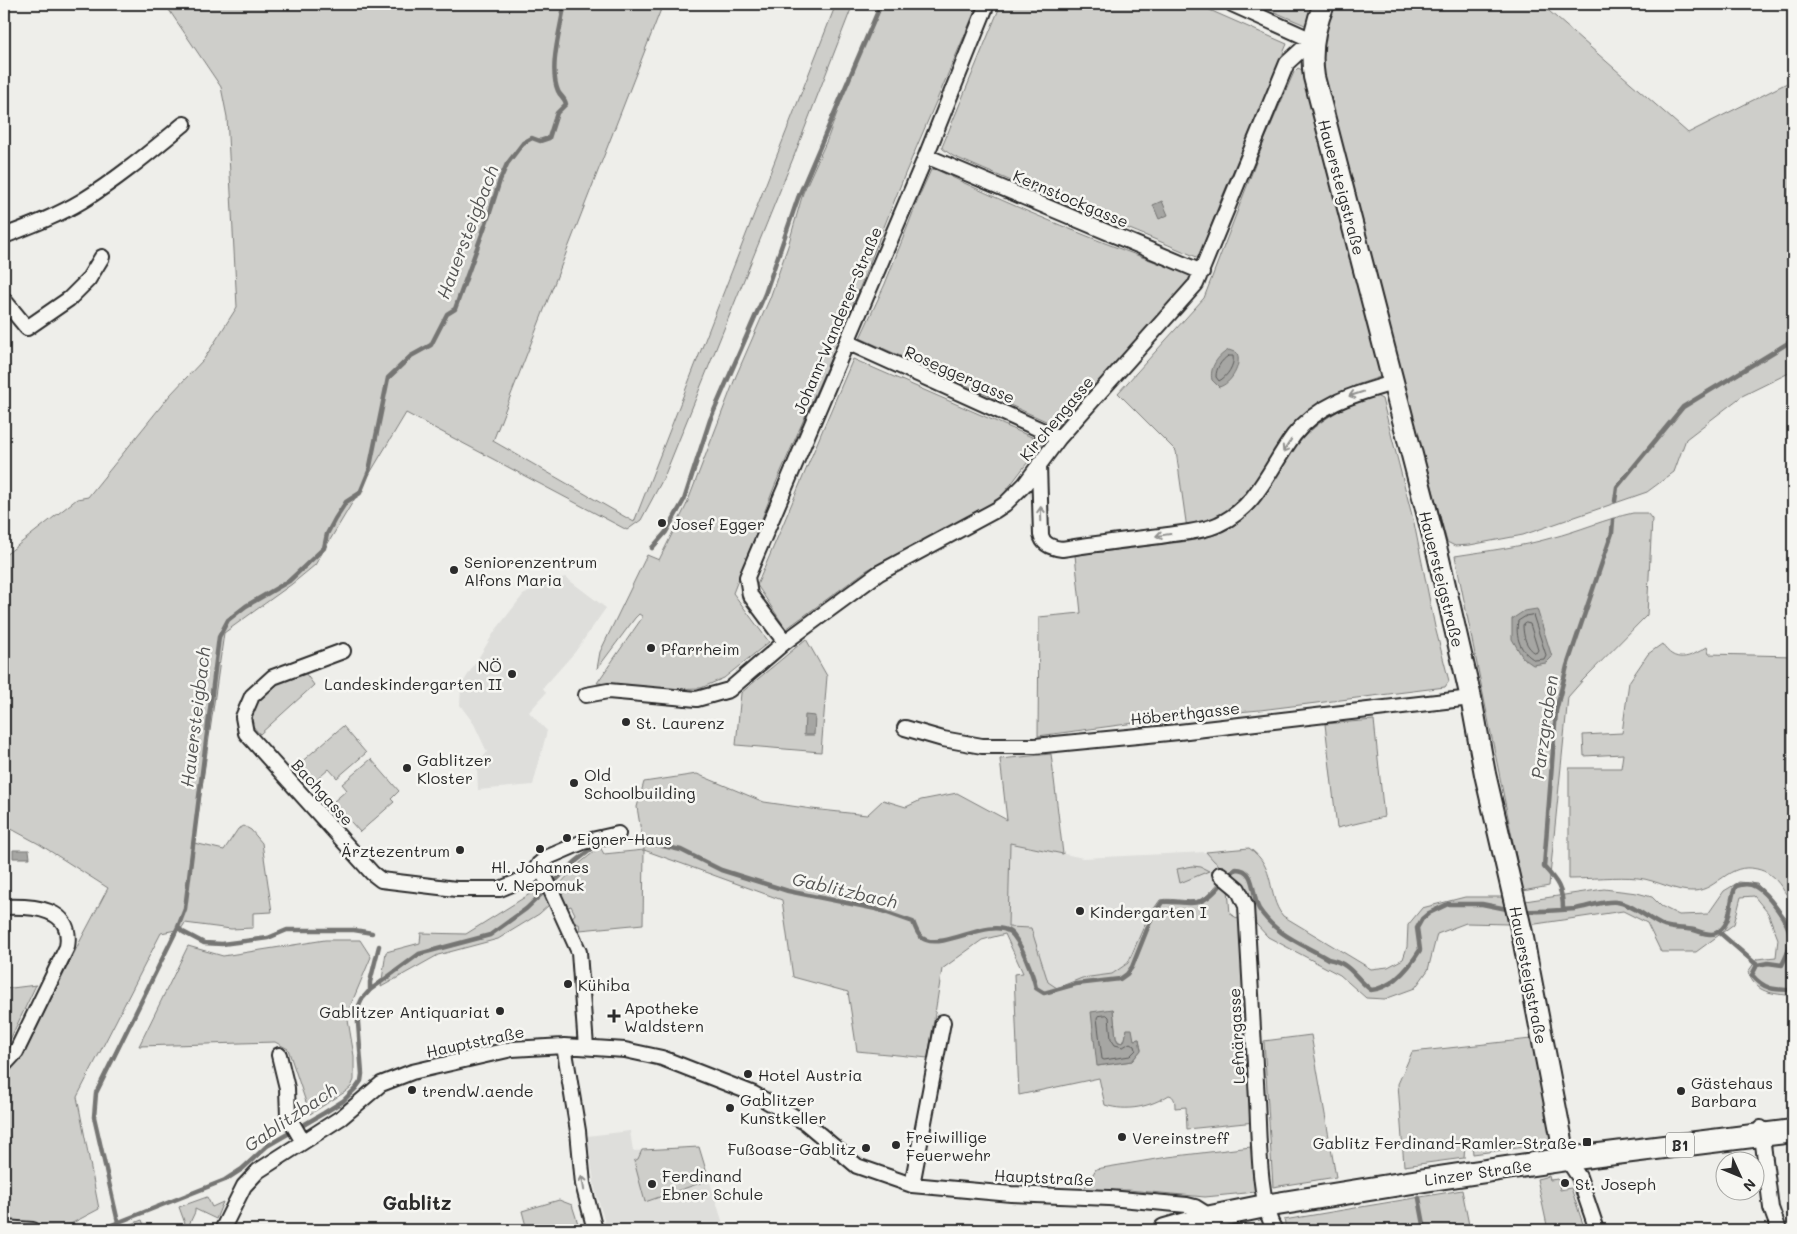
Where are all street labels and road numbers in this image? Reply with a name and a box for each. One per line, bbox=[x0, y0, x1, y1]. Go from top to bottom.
street label: Hauersteigstraße bbox=[1314, 117, 1370, 257]
street label: Kernstockgasse bbox=[1010, 164, 1132, 232]
street label: Johann-Wanderer-Straße bbox=[788, 223, 886, 417]
street label: Roseggergasse bbox=[902, 340, 1018, 408]
street label: Kirchengasse bbox=[1014, 371, 1098, 465]
street label: Hauersteigstraße bbox=[1415, 509, 1469, 649]
street label: Höberthgasse bbox=[1129, 697, 1241, 729]
street label: Bachgasse bbox=[287, 754, 359, 830]
street label: Hauersteigstraße bbox=[1505, 904, 1553, 1046]
street label: Lefnärgasse bbox=[1223, 987, 1249, 1085]
street label: Hauptstraße bbox=[424, 1020, 526, 1062]
road number: B1 bbox=[1666, 1132, 1694, 1158]
street label: Linzer Straße bbox=[1423, 1154, 1533, 1190]
street label: Hauptstraße bbox=[994, 1164, 1094, 1190]

